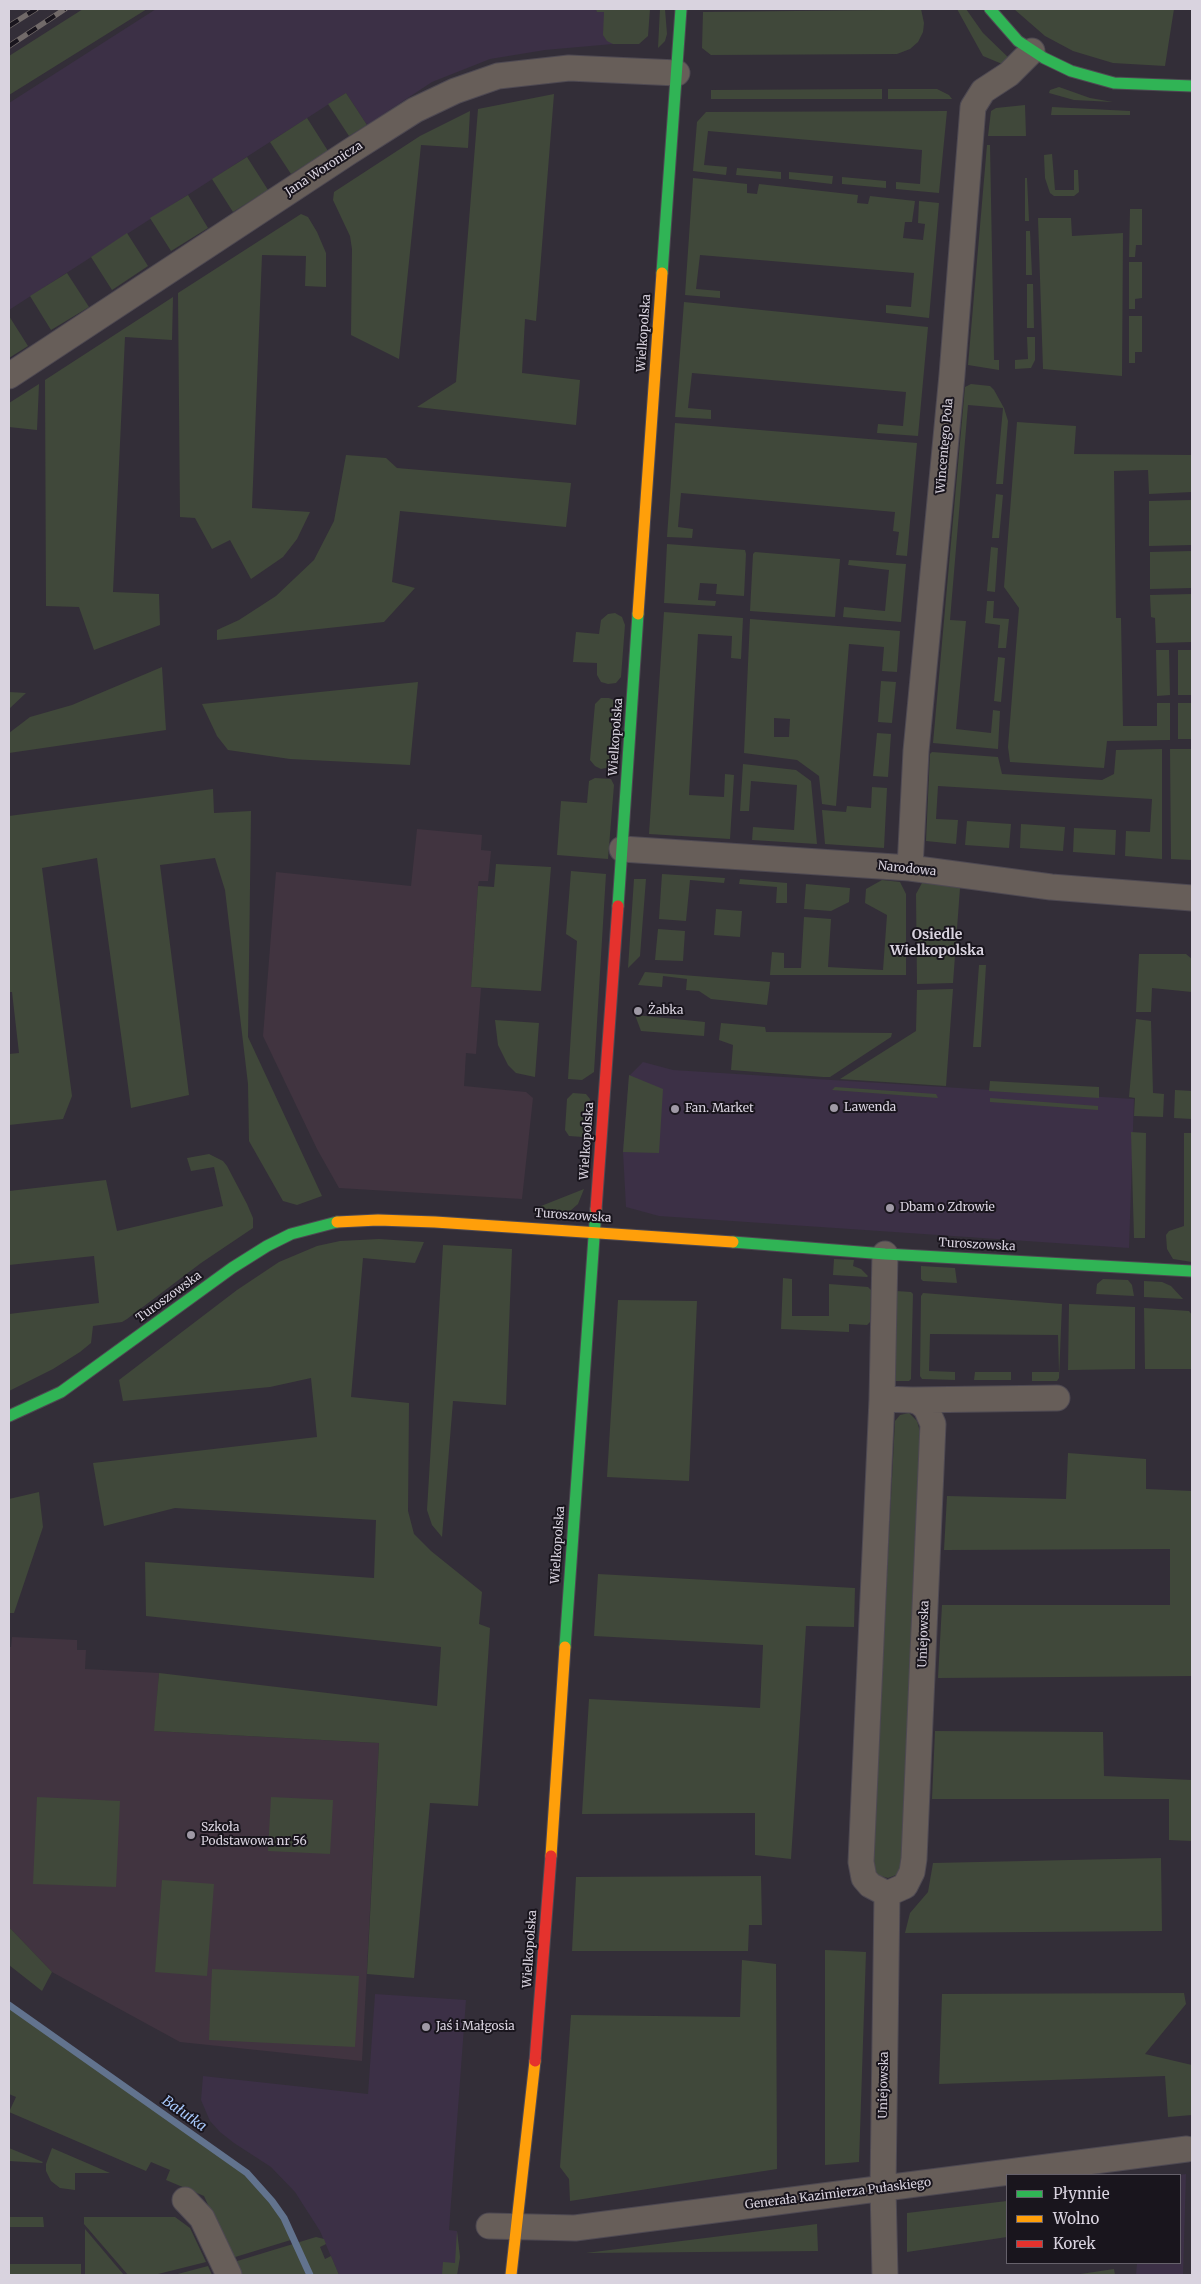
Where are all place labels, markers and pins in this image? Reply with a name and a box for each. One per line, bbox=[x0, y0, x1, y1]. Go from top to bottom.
place label: Żabka bbox=[648, 1004, 683, 1018]
marker: Żabka bbox=[632, 1005, 644, 1017]
place label: Lawenda bbox=[844, 1101, 896, 1115]
place label: Fan. Market bbox=[685, 1102, 754, 1116]
marker: Lawenda bbox=[828, 1102, 840, 1114]
marker: Fan. Market bbox=[669, 1103, 681, 1115]
place label: Dbam o Zdrowie bbox=[900, 1201, 995, 1215]
marker: Dbam o Zdrowie bbox=[884, 1202, 896, 1214]
place label: Szkoła Podstawowa nr 56 bbox=[201, 1821, 307, 1849]
marker: Szkoła Podstawowa nr 56 bbox=[185, 1829, 197, 1841]
place label: Jaś i Małgosia bbox=[436, 2020, 515, 2034]
marker: Jaś i Małgosia bbox=[420, 2021, 432, 2033]

